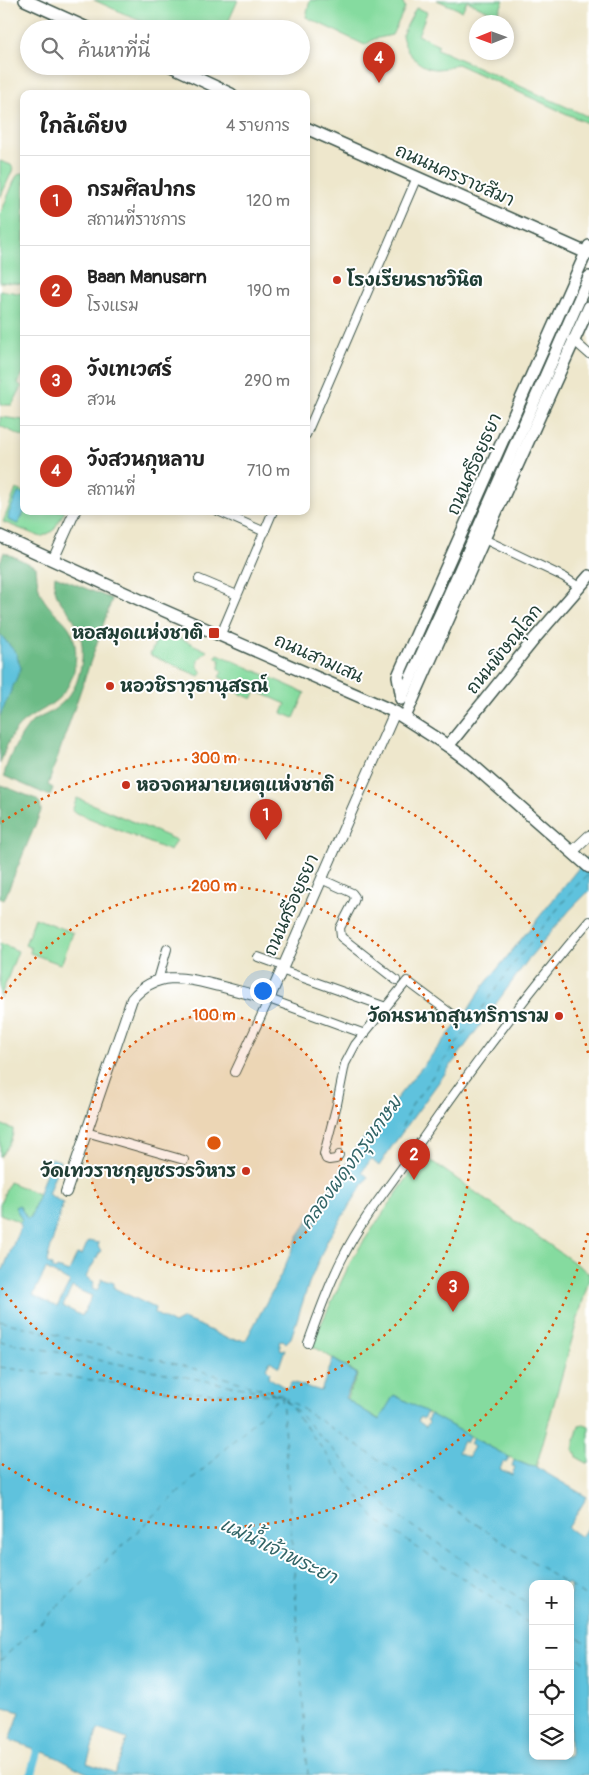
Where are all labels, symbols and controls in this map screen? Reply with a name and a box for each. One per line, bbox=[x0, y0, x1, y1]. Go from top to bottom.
north arrow bbox=[469, 15, 514, 60]
search box bbox=[20, 20, 310, 75]
icon: search bbox=[38, 34, 66, 62]
text: ค้นหาที่นี่ bbox=[78, 39, 150, 63]
pin: 4 bbox=[363, 42, 395, 83]
text: ใกล้เคียง bbox=[40, 113, 127, 140]
text: 4 รายการ bbox=[226, 116, 290, 136]
street label: ถนนนครราชสีมา bbox=[392, 138, 518, 212]
text: กรมศิลปากร bbox=[87, 178, 196, 202]
text: 1 bbox=[53, 191, 59, 211]
text: 120 m bbox=[246, 191, 290, 211]
text: สถานที่ราชการ bbox=[87, 210, 186, 230]
text: Baan Manusarn bbox=[87, 265, 207, 289]
place label: โรงเรียนราชวินิต bbox=[346, 268, 483, 292]
marker: โรงเรียนราชวินิต bbox=[331, 274, 343, 286]
text: 2 bbox=[52, 281, 60, 301]
text: 190 m bbox=[247, 281, 290, 301]
text: โรงแรม bbox=[87, 296, 139, 316]
text: วังเทเวศร์ bbox=[87, 358, 172, 382]
text: 3 bbox=[52, 371, 60, 391]
text: 290 m bbox=[244, 371, 290, 391]
text: สวน bbox=[87, 390, 116, 410]
street label: ถนนศรีอยุธยา bbox=[441, 409, 509, 520]
text: วังสวนกุหลาบ bbox=[87, 448, 205, 472]
text: 4 bbox=[51, 461, 61, 481]
text: 710 m bbox=[247, 461, 290, 481]
text: สถานที่ bbox=[87, 480, 135, 500]
street label: ถนนพิษณุโลก bbox=[460, 598, 549, 700]
place label: หอสมุดแห่งชาติ bbox=[72, 621, 203, 646]
marker: หอสมุดแห่งชาติ bbox=[207, 626, 221, 640]
street label: ถนนสามเสน bbox=[271, 629, 367, 688]
place label: หอวชิราวุธานุสรณ์ bbox=[120, 673, 268, 699]
marker: หอวชิราวุธานุสรณ์ bbox=[104, 680, 116, 692]
text: 300 m bbox=[191, 749, 237, 768]
place label: หอจดหมายเหตุแห่งชาติ bbox=[136, 773, 334, 798]
marker: หอจดหมายเหตุแห่งชาติ bbox=[120, 779, 132, 791]
pin: 1 bbox=[250, 799, 282, 840]
street label: ถนนศรีอยุธยา bbox=[258, 850, 326, 961]
text: 200 m bbox=[191, 877, 237, 896]
your location bbox=[250, 978, 276, 1004]
place label: วัดนรนาถสุนทริการาม bbox=[368, 1005, 549, 1029]
text: 100 m bbox=[193, 1006, 235, 1025]
marker: วัดนรนาถสุนทริการาม bbox=[553, 1010, 565, 1022]
water label: คลองผดุงกรุงเกษม bbox=[295, 1090, 410, 1235]
centre of rings bbox=[205, 1134, 223, 1152]
pin: 2 bbox=[398, 1139, 430, 1180]
place label: วัดเทวราชกุญชรวรวิหาร bbox=[40, 1160, 236, 1184]
marker: วัดเทวราชกุญชรวรวิหาร bbox=[240, 1165, 252, 1177]
pin: 3 bbox=[437, 1271, 469, 1312]
water label: แม่น้ำเจ้าพระยา bbox=[216, 1507, 345, 1590]
map controls bbox=[529, 1580, 574, 1760]
button: + bbox=[529, 1580, 574, 1625]
button: − bbox=[529, 1625, 574, 1670]
button: locate bbox=[529, 1670, 574, 1715]
button: layers bbox=[529, 1715, 574, 1760]

